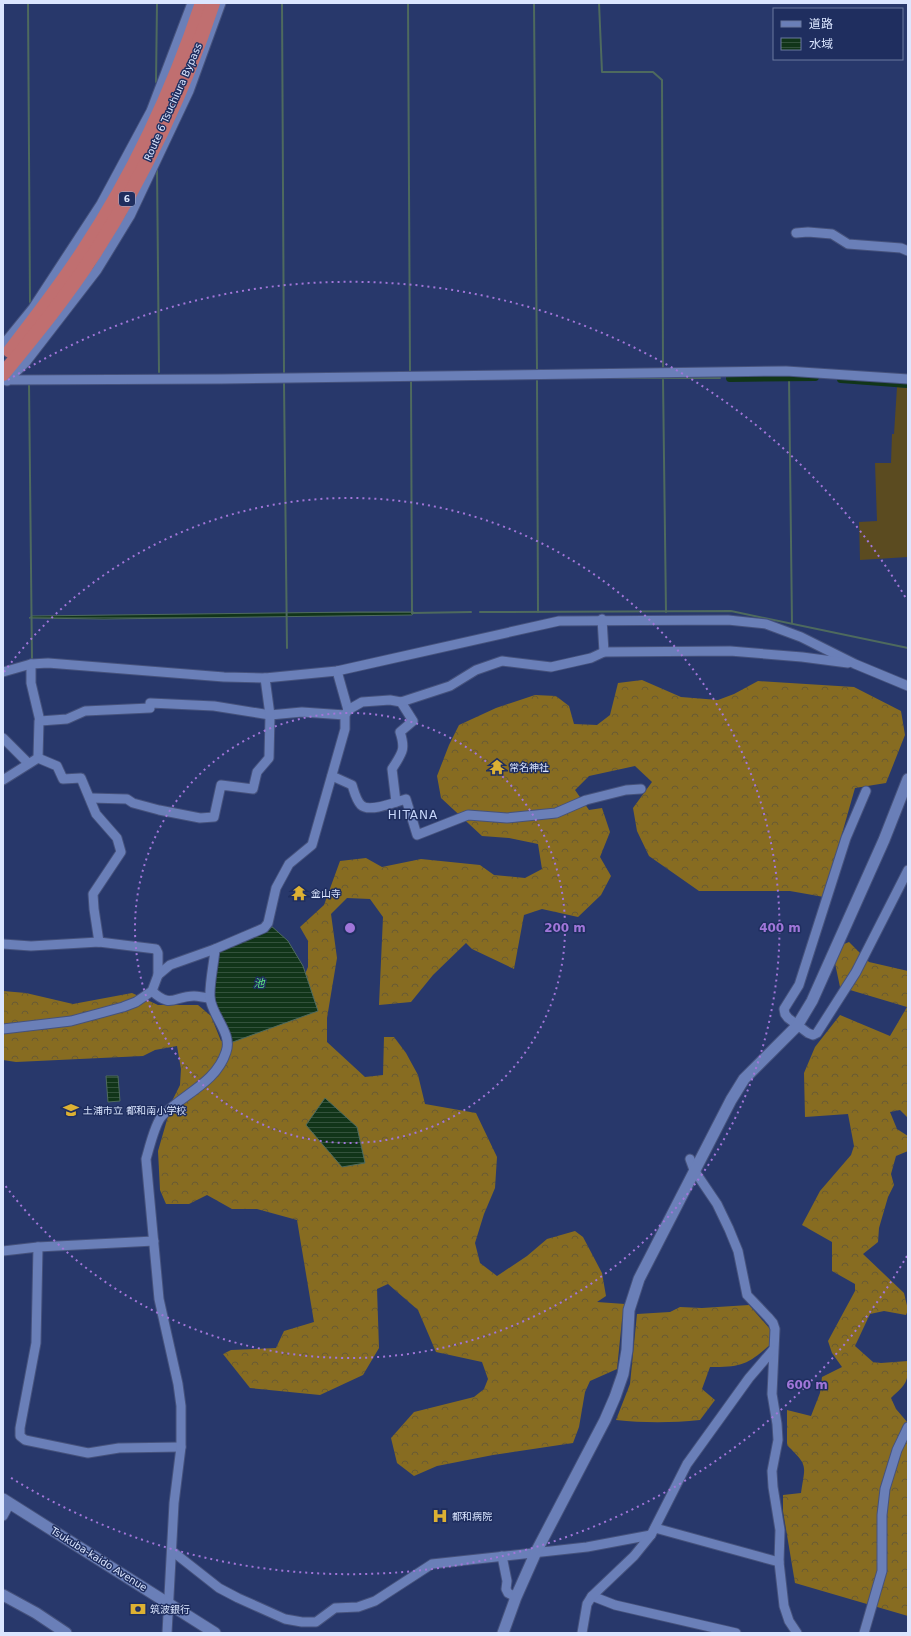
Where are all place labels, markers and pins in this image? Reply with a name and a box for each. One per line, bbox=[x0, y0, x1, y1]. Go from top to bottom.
temple icon: 常名神社 bbox=[488, 758, 506, 776]
place label: 常名神社 bbox=[509, 762, 549, 773]
temple icon: 金山寺 bbox=[290, 884, 308, 902]
place label: 金山寺 bbox=[311, 888, 341, 899]
centre of rings bbox=[343, 921, 357, 935]
school or university icon: 土浦市立 都和南小学校 bbox=[62, 1101, 80, 1119]
place label: 土浦市立 都和南小学校 bbox=[83, 1105, 186, 1116]
hospital icon: 都和病院 bbox=[431, 1507, 449, 1525]
place label: 都和病院 bbox=[452, 1511, 492, 1522]
bank icon: 筑波銀行 bbox=[129, 1600, 147, 1618]
place label: 筑波銀行 bbox=[150, 1604, 190, 1615]

